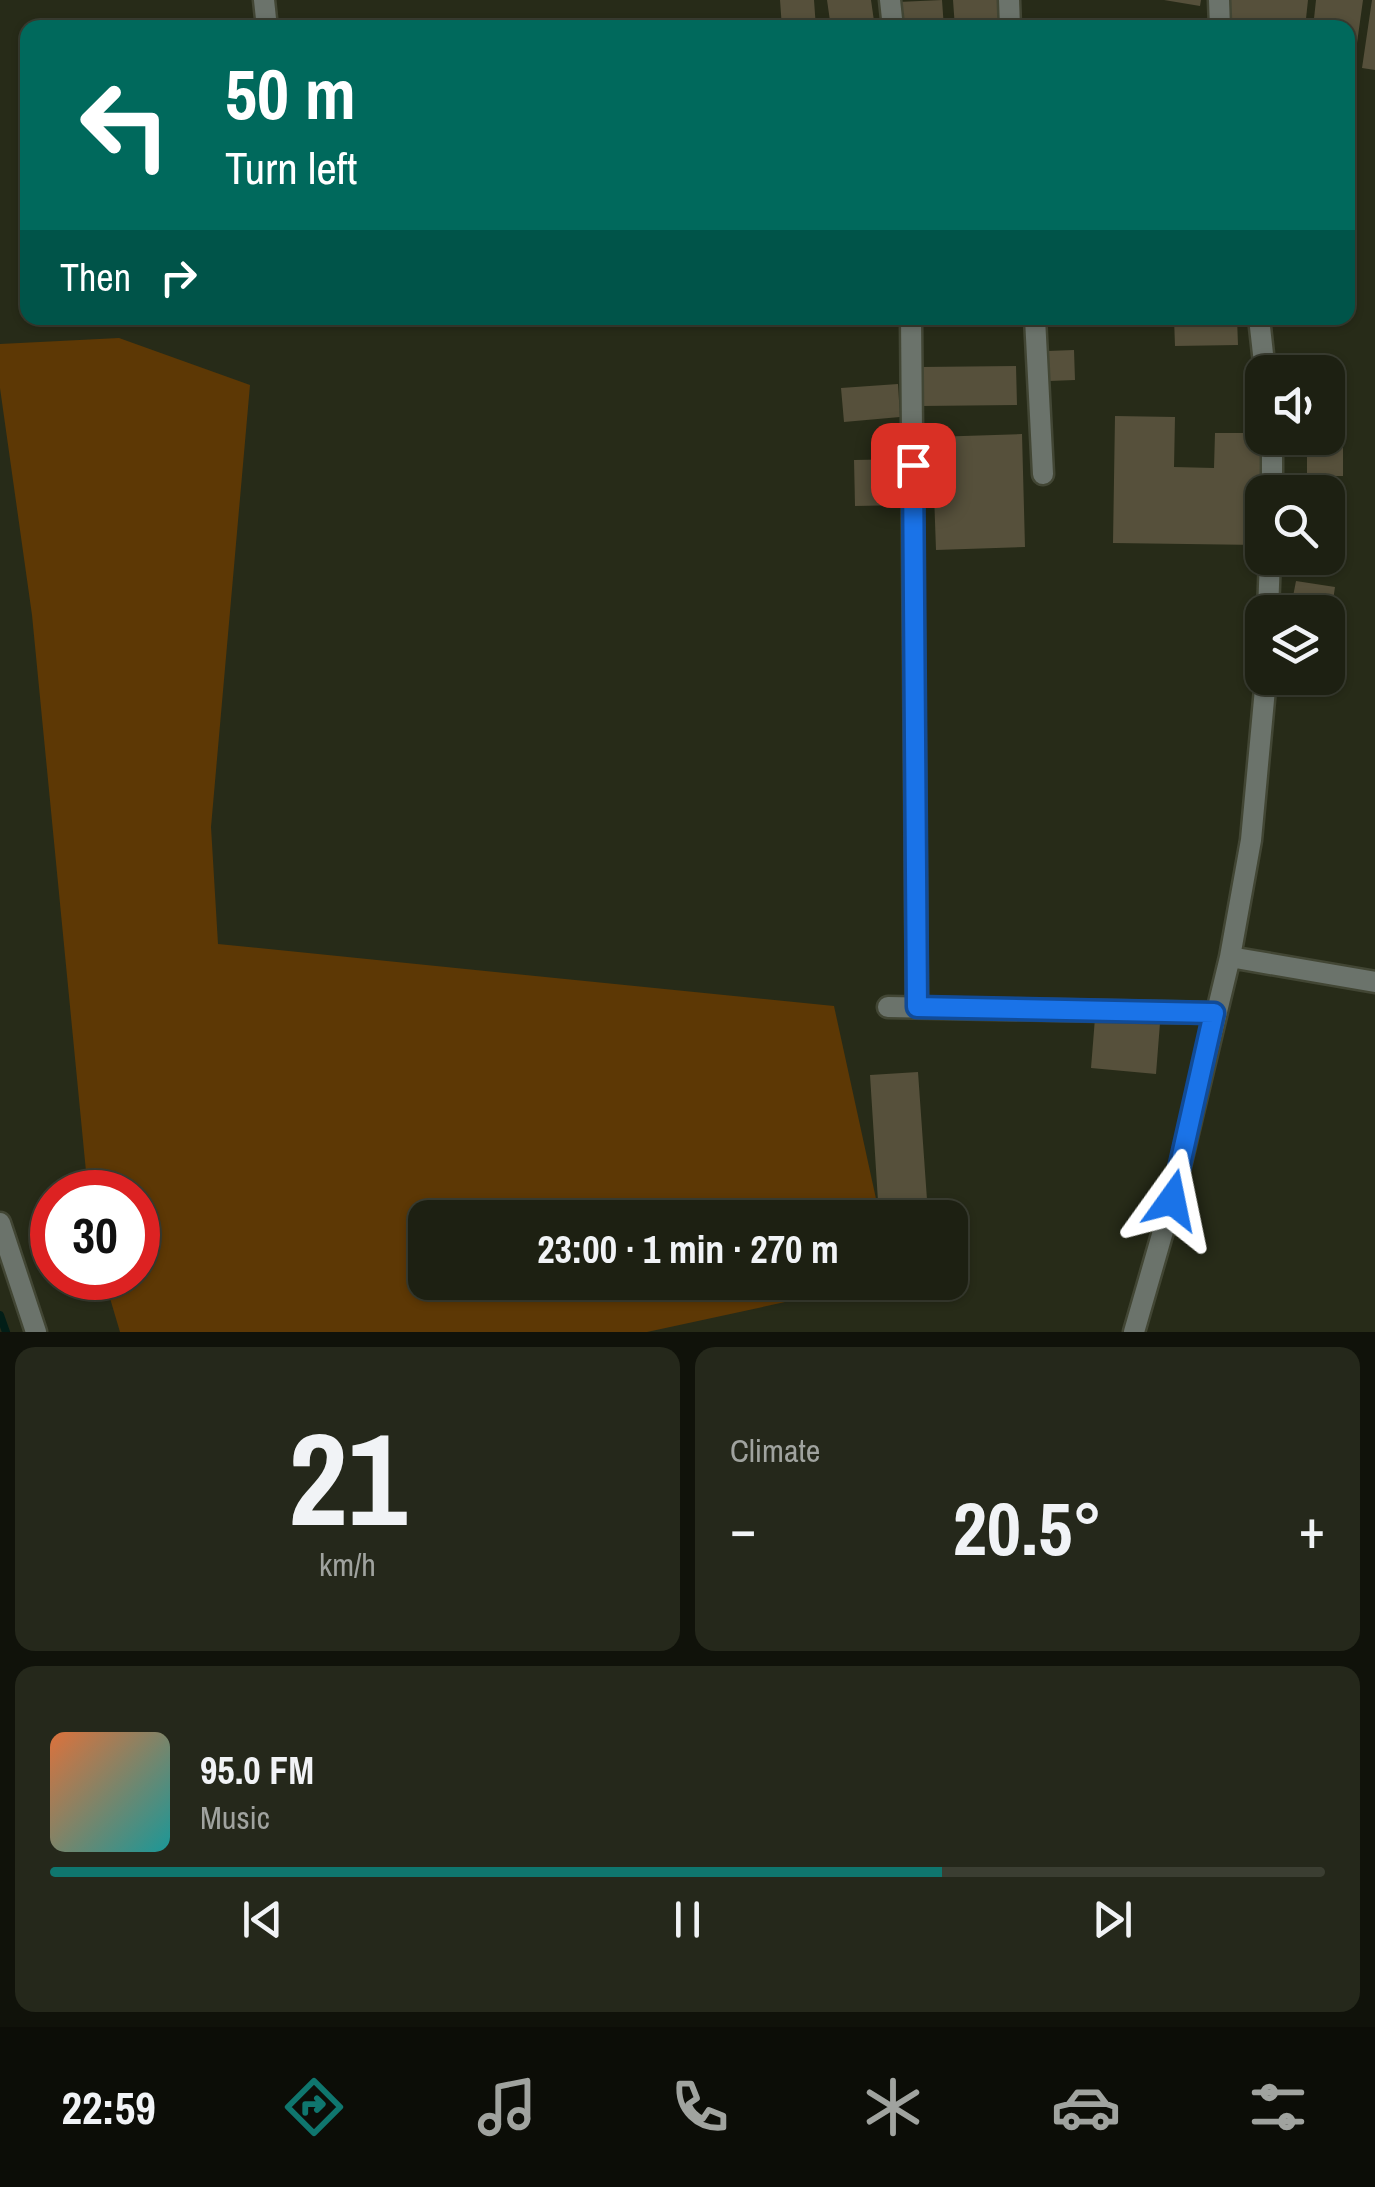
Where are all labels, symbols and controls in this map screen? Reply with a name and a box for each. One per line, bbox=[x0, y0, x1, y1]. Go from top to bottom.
text: 50 m bbox=[225, 47, 356, 141]
icon: left bbox=[60, 60, 190, 190]
text: Turn left bbox=[225, 137, 357, 198]
icon: right bbox=[151, 250, 206, 305]
text: Then bbox=[60, 252, 131, 303]
map controls bbox=[1245, 355, 1345, 695]
button: sound bbox=[1245, 355, 1345, 455]
pin bbox=[871, 423, 956, 508]
icon: arrive bbox=[886, 438, 941, 493]
button: search bbox=[1245, 475, 1345, 575]
button: layers bbox=[1245, 595, 1345, 695]
position arrow bbox=[1120, 1148, 1224, 1252]
speed limit sign: 30 bbox=[30, 1170, 160, 1300]
text: 23:00 · 1 min · 270 m bbox=[537, 1224, 839, 1275]
text: 21 bbox=[288, 1390, 407, 1566]
text: Climate bbox=[730, 1429, 820, 1472]
text: 20.5° bbox=[953, 1477, 1102, 1578]
text: − bbox=[730, 1491, 756, 1565]
text: + bbox=[1299, 1491, 1325, 1565]
text: km/h bbox=[319, 1543, 376, 1586]
text: 95.0 FM bbox=[200, 1745, 314, 1796]
text: Music bbox=[200, 1796, 270, 1839]
icon: previous bbox=[235, 1892, 290, 1947]
icon: pause bbox=[660, 1892, 715, 1947]
icon: next bbox=[1085, 1892, 1140, 1947]
icon: directions bbox=[279, 2072, 349, 2142]
icon: music bbox=[472, 2072, 542, 2142]
icon: phone bbox=[665, 2072, 735, 2142]
icon: climate bbox=[858, 2072, 928, 2142]
icon: car bbox=[1051, 2072, 1121, 2142]
icon: filters bbox=[1243, 2072, 1313, 2142]
text: 22:59 bbox=[61, 2077, 156, 2138]

